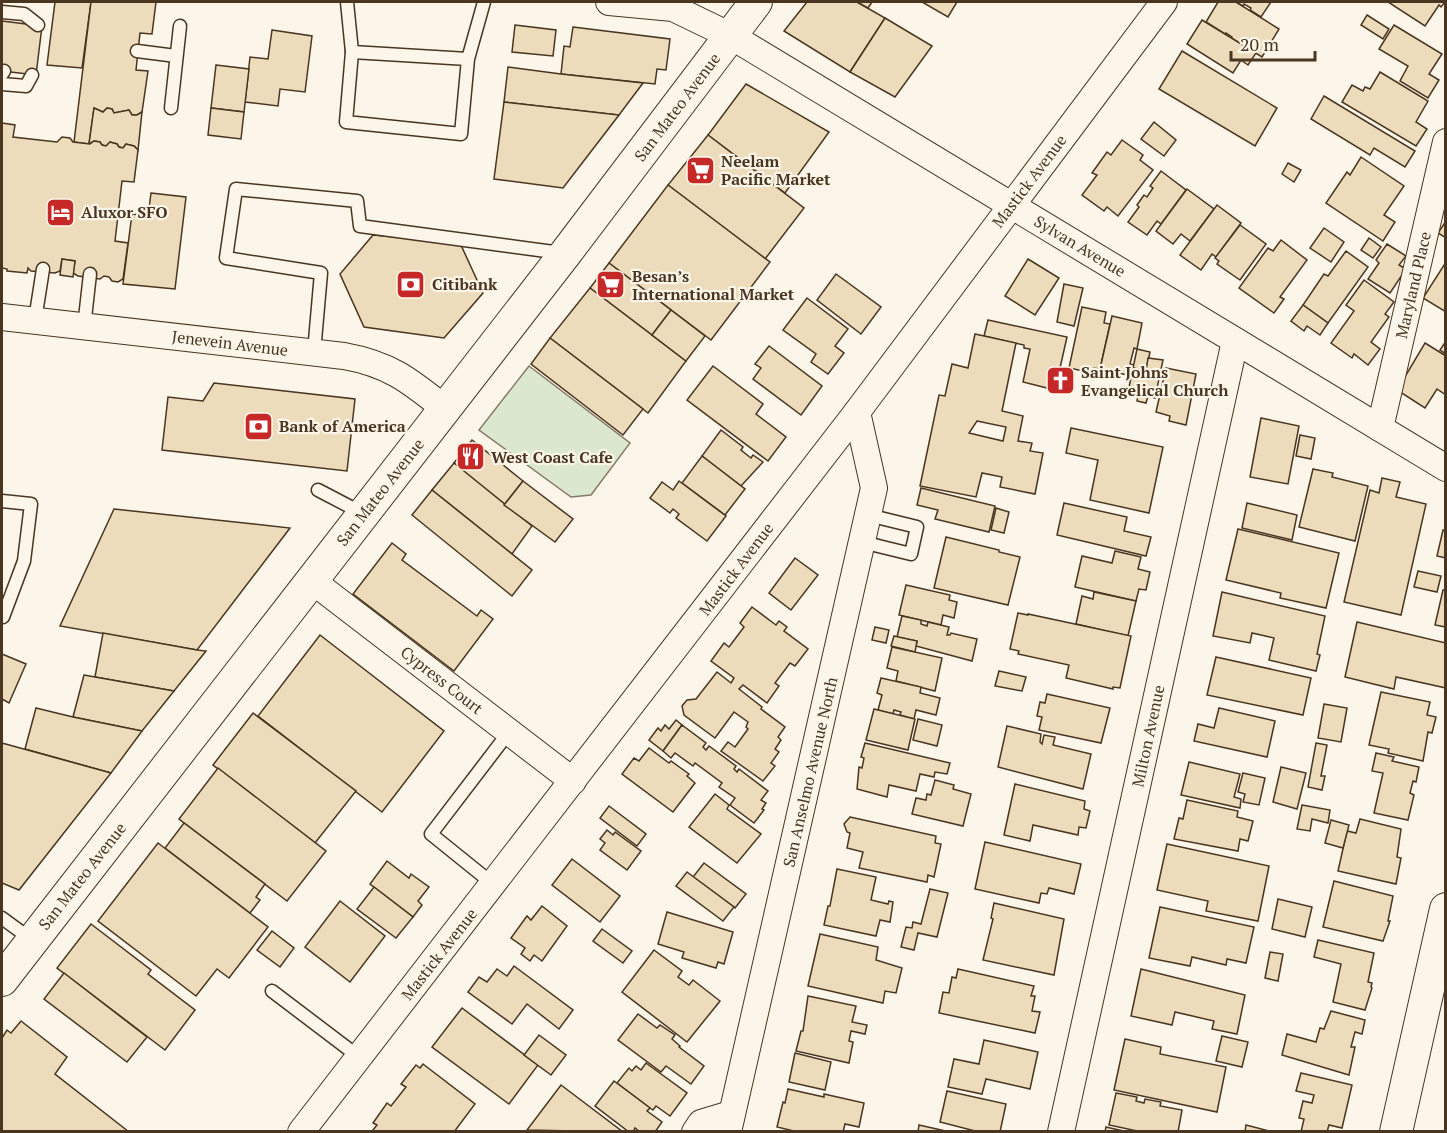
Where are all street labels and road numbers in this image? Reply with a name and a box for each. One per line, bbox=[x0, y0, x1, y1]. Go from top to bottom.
street label: San Mateo Avenue bbox=[629, 48, 725, 166]
street label: Mastick Avenue bbox=[987, 130, 1071, 232]
street label: Sylvan Avenue bbox=[1030, 210, 1130, 282]
street label: Maryland Place bbox=[1390, 229, 1436, 341]
street label: Jenevein Avenue bbox=[171, 325, 289, 361]
street label: San Mateo Avenue bbox=[331, 434, 429, 550]
street label: Mastick Avenue bbox=[694, 518, 778, 620]
street label: Cypress Court bbox=[396, 641, 488, 719]
street label: San Anselmo Avenue North bbox=[777, 674, 843, 869]
street label: Milton Avenue bbox=[1126, 683, 1170, 789]
street label: San Mateo Avenue bbox=[33, 818, 131, 934]
street label: Mastick Avenue bbox=[396, 903, 482, 1005]

